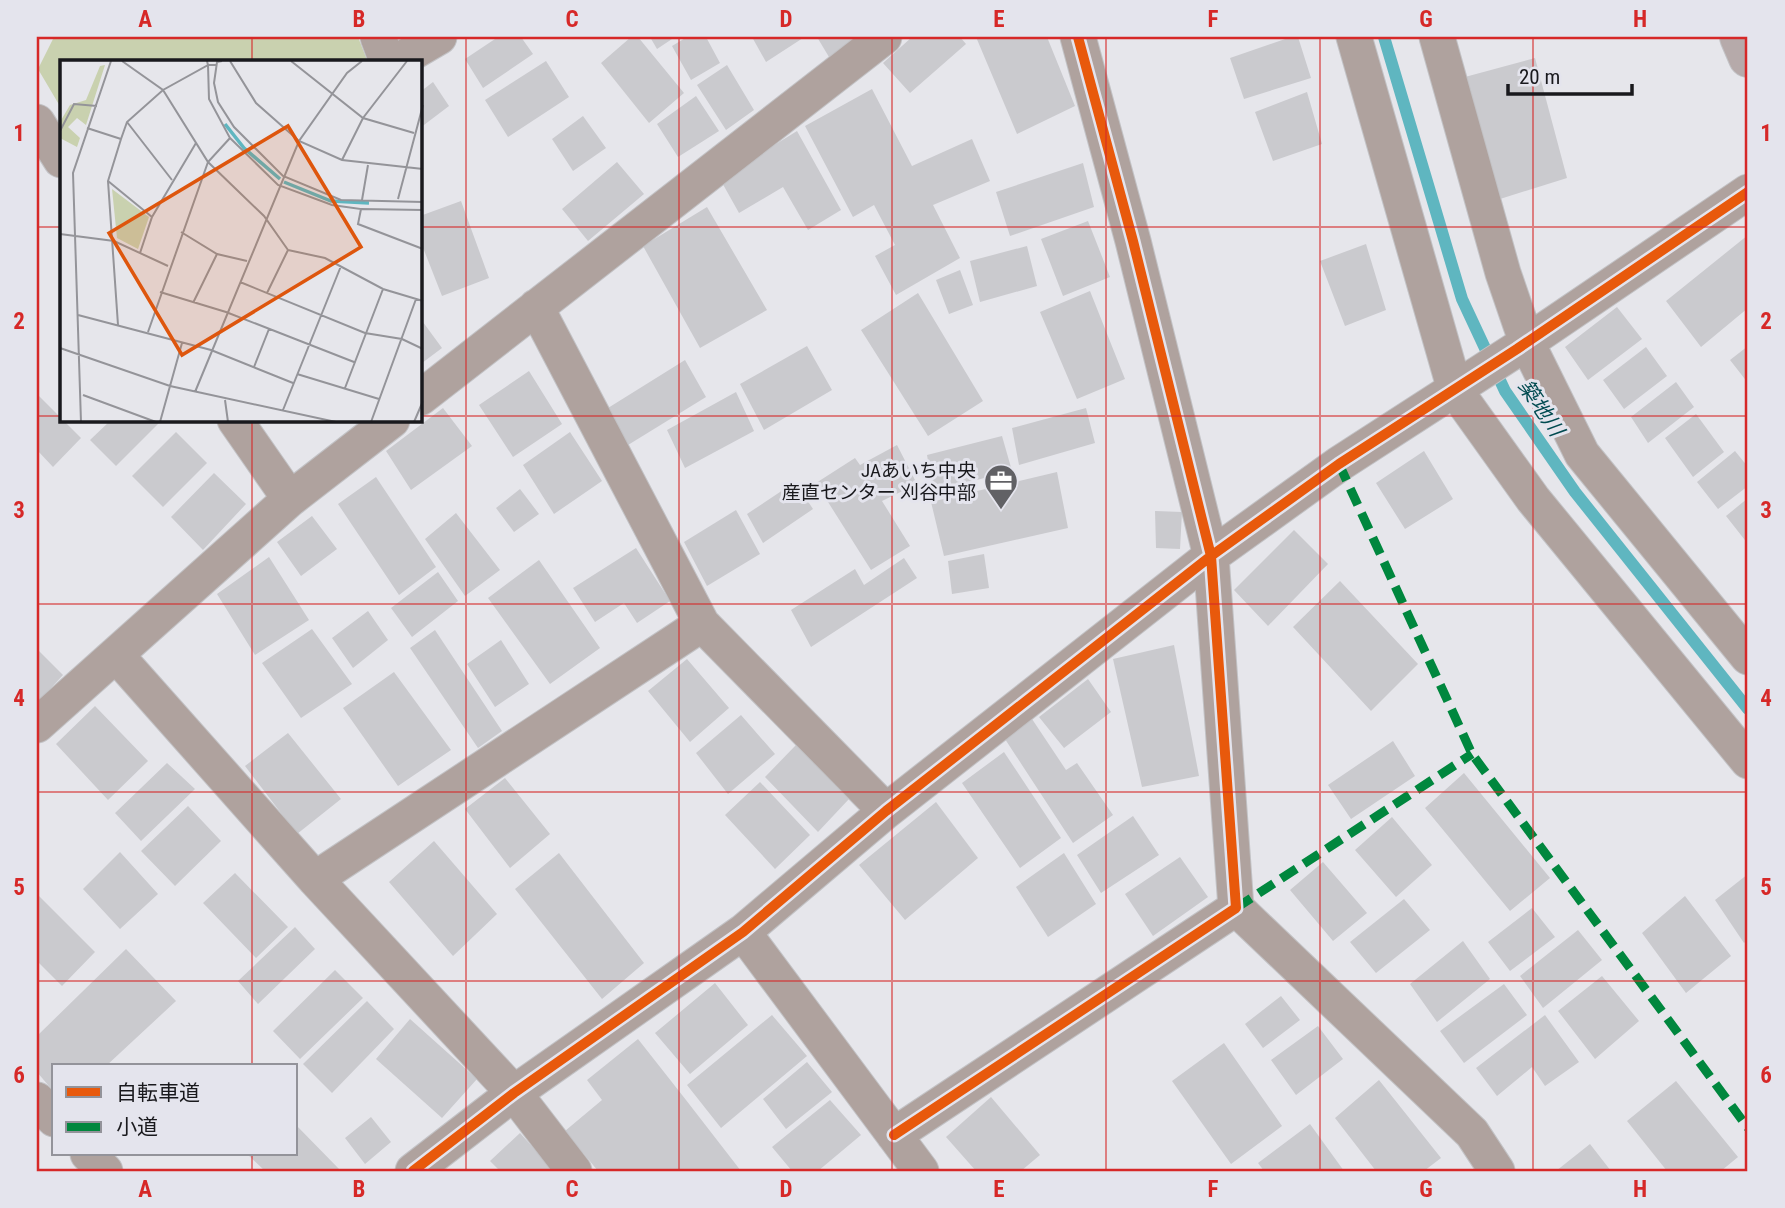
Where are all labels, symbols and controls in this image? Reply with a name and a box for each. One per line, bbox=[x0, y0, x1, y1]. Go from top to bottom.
text: A bbox=[138, 6, 152, 33]
text: B bbox=[353, 6, 365, 33]
text: C bbox=[565, 6, 579, 33]
text: D bbox=[780, 6, 793, 33]
text: E bbox=[993, 6, 1005, 33]
text: F bbox=[1208, 6, 1219, 33]
text: G bbox=[1419, 6, 1433, 33]
text: H bbox=[1633, 6, 1647, 33]
scale bar bbox=[1508, 52, 1633, 96]
inset map bbox=[60, 60, 422, 422]
text: 20 m bbox=[1519, 65, 1560, 89]
text: 1 bbox=[13, 120, 25, 147]
text: 1 bbox=[1760, 120, 1772, 147]
text: 2 bbox=[13, 308, 25, 335]
text: 2 bbox=[1760, 308, 1772, 335]
water label: 築地川 bbox=[1513, 375, 1570, 442]
place label: JAあいち中央 産直センター 刈谷中部 bbox=[782, 459, 976, 504]
office icon: JAあいち中央 産直センター 刈谷中部 bbox=[982, 462, 1020, 511]
text: 3 bbox=[13, 497, 25, 524]
text: 3 bbox=[1760, 497, 1772, 524]
text: 4 bbox=[13, 685, 25, 712]
text: 4 bbox=[1760, 685, 1772, 712]
text: 5 bbox=[13, 874, 25, 901]
text: 5 bbox=[1760, 874, 1772, 901]
text: 6 bbox=[13, 1062, 25, 1089]
text: 6 bbox=[1760, 1062, 1772, 1089]
legend bbox=[52, 1064, 298, 1156]
text: 自転車道 bbox=[116, 1081, 200, 1105]
text: 小道 bbox=[116, 1115, 158, 1139]
text: A bbox=[138, 1176, 152, 1203]
text: B bbox=[353, 1176, 365, 1203]
text: C bbox=[565, 1176, 579, 1203]
text: D bbox=[780, 1176, 793, 1203]
text: E bbox=[993, 1176, 1005, 1203]
text: F bbox=[1208, 1176, 1219, 1203]
text: G bbox=[1419, 1176, 1433, 1203]
text: H bbox=[1633, 1176, 1647, 1203]

